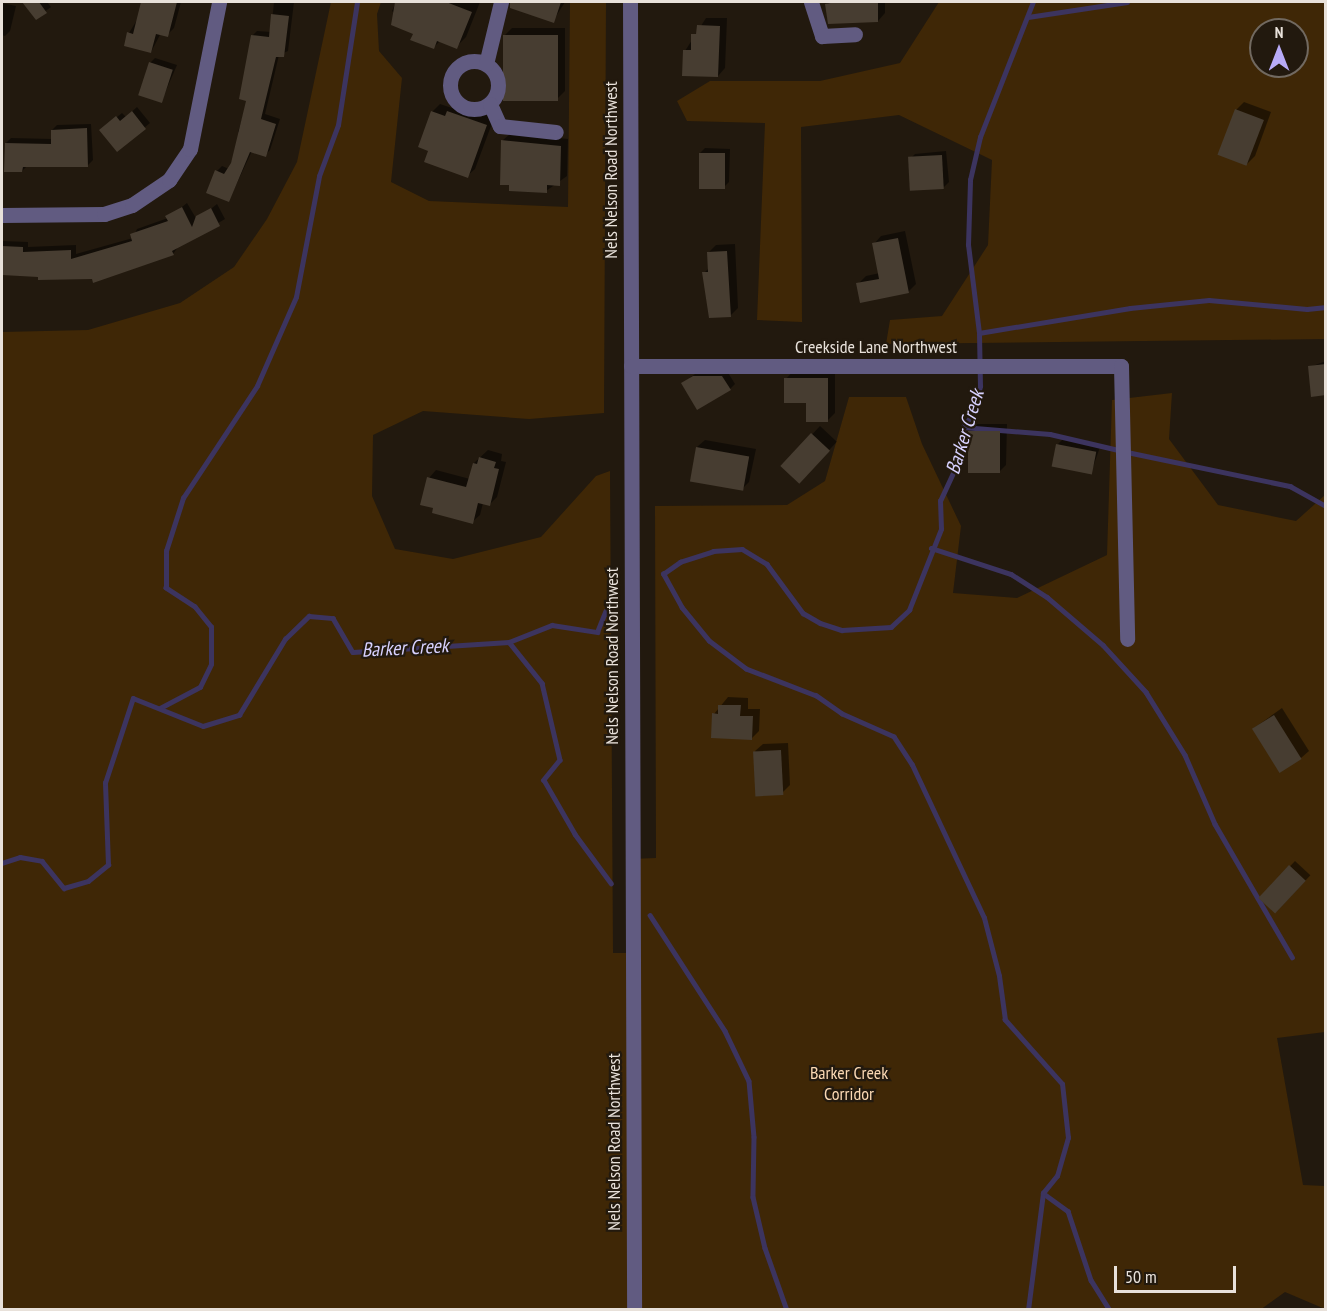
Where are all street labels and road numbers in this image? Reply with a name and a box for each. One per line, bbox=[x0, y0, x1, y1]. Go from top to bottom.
street label: Nels Nelson Road Northwest bbox=[600, 81, 622, 259]
street label: Creekside Lane Northwest bbox=[795, 336, 957, 358]
street label: Nels Nelson Road Northwest bbox=[601, 567, 623, 745]
street label: Nels Nelson Road Northwest bbox=[603, 1053, 625, 1231]

